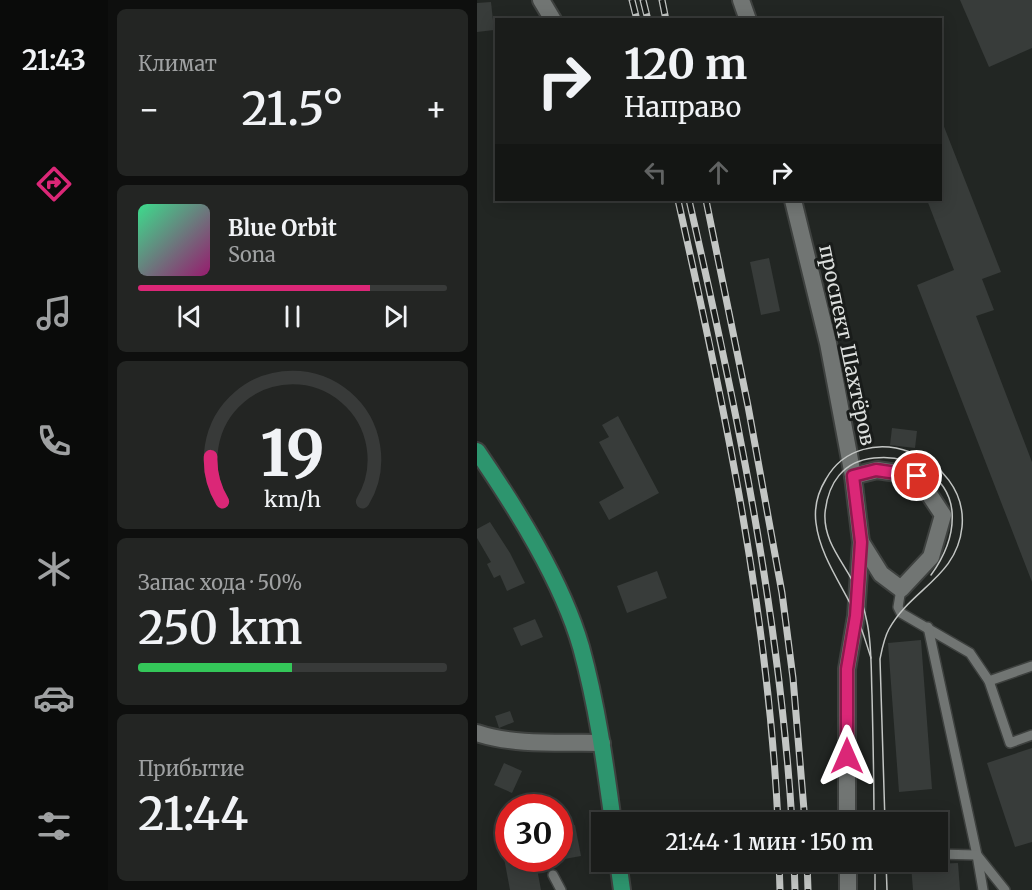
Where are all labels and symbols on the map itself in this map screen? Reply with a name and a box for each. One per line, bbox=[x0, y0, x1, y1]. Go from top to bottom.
street label: проспект Шахтёров bbox=[814, 242, 881, 448]
pin bbox=[891, 450, 942, 501]
position arrow bbox=[815, 724, 879, 788]
speed limit sign: 30 bbox=[495, 794, 573, 872]

